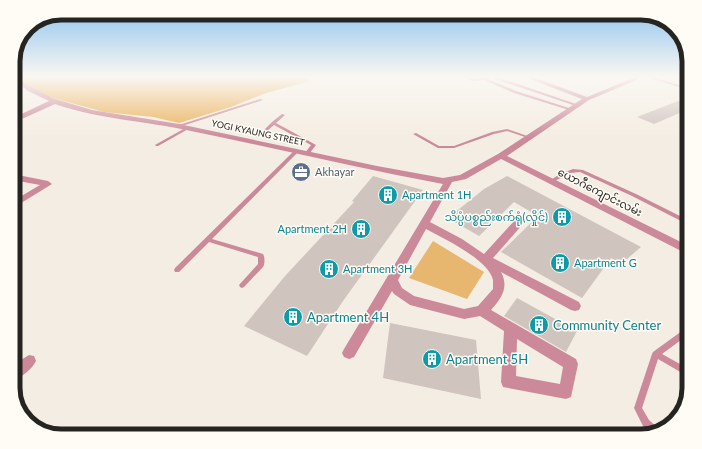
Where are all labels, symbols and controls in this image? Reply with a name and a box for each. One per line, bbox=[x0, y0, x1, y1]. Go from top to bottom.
street label: YOGI KYAUNG STREET bbox=[211, 117, 306, 148]
office icon: Akhayar bbox=[290, 161, 312, 183]
place label: Akhayar bbox=[315, 165, 355, 178]
street label: ယောဂီကျောင်းလမ်း bbox=[554, 165, 645, 221]
building icon: Apartment 1H bbox=[377, 184, 399, 206]
place label: Apartment 1H bbox=[402, 188, 471, 201]
building icon: သိပ္ပံပစ္စည်းစက်ရုံ(လှိုင်) bbox=[551, 206, 573, 228]
place label: သိပ္ပံပစ္စည်းစက်ရုံ(လှိုင်) bbox=[445, 210, 548, 226]
building icon: Apartment 2H bbox=[350, 218, 372, 240]
place label: Apartment 2H bbox=[278, 222, 347, 235]
building icon: Apartment G bbox=[549, 252, 571, 274]
place label: Apartment G bbox=[574, 256, 637, 269]
building icon: Apartment 3H bbox=[318, 258, 340, 280]
place label: Apartment 3H bbox=[343, 262, 412, 275]
building icon: Apartment 4H bbox=[282, 306, 304, 328]
place label: Apartment 4H bbox=[307, 309, 389, 325]
building icon: Community Center bbox=[528, 314, 550, 336]
place label: Community Center bbox=[553, 317, 661, 333]
building icon: Apartment 5H bbox=[421, 348, 443, 370]
place label: Apartment 5H bbox=[446, 351, 528, 367]

